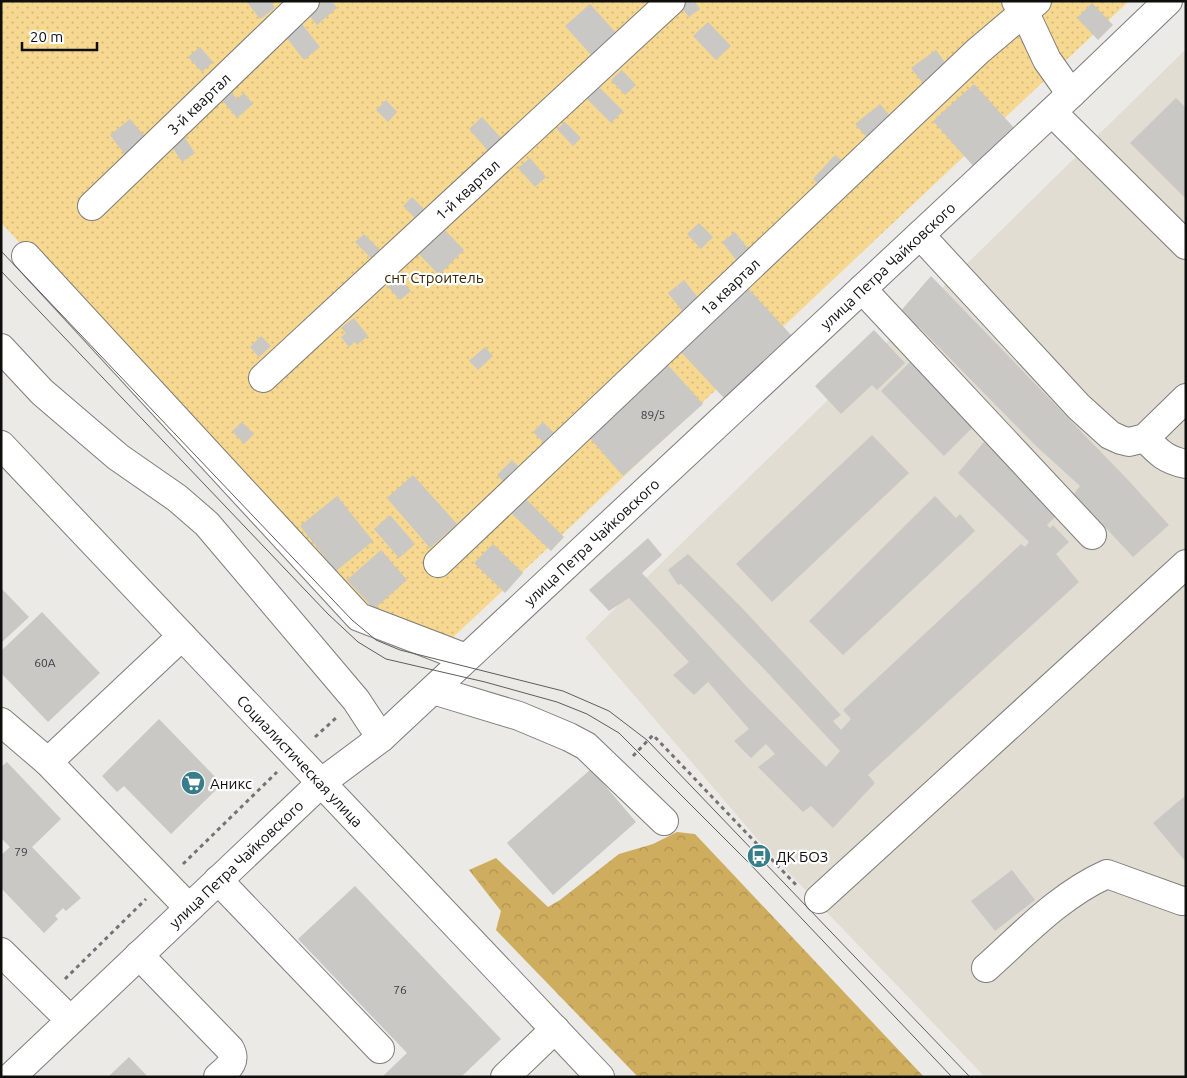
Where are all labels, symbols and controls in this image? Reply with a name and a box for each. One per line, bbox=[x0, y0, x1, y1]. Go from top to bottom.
scale bar bbox=[22, 20, 98, 52]
text: 20 m bbox=[30, 28, 63, 45]
street label: 3-й квартал bbox=[164, 69, 234, 138]
street label: 1-й квартал bbox=[432, 156, 503, 223]
street label: улица Петра Чайковского bbox=[817, 198, 958, 332]
street label: 1а квартал bbox=[697, 254, 763, 318]
park label: снт Строитель bbox=[384, 269, 484, 286]
house number: 89/5 bbox=[641, 408, 665, 421]
street label: улица Петра Чайковского bbox=[520, 475, 662, 609]
house number: 60А bbox=[34, 656, 56, 669]
street label: Социалистическая улица bbox=[234, 691, 367, 830]
supermarket icon: Аникс bbox=[180, 770, 206, 796]
place label: Аникс bbox=[210, 775, 252, 792]
street label: улица Петра Чайковского bbox=[165, 796, 306, 931]
bus stop icon: ДК БОЗ bbox=[746, 843, 772, 869]
house number: 79 bbox=[14, 845, 28, 858]
place label: ДК БОЗ bbox=[776, 848, 828, 865]
house number: 76 bbox=[393, 983, 407, 996]

